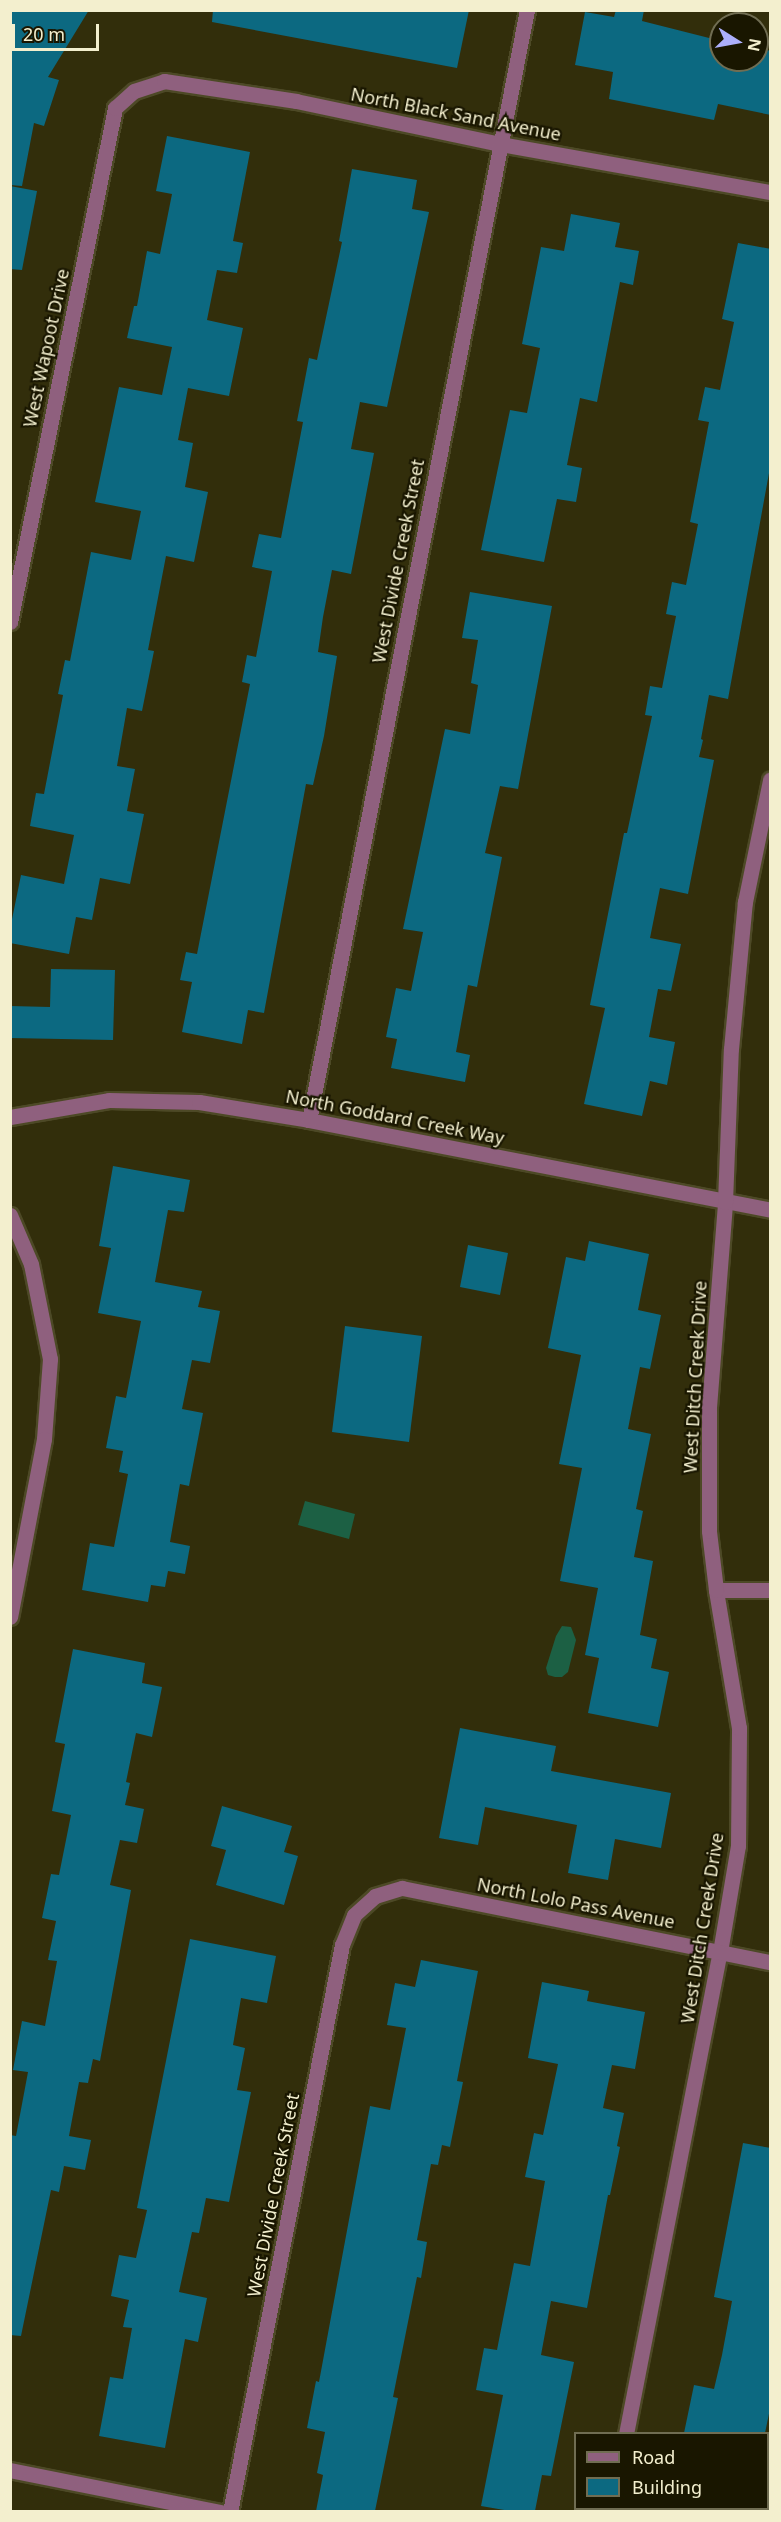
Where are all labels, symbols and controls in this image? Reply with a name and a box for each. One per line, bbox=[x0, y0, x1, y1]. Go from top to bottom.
scale bar bbox=[15, 12, 102, 50]
north arrow bbox=[709, 12, 769, 72]
text: 20 m bbox=[23, 22, 65, 46]
text: N bbox=[743, 37, 767, 54]
street label: North Black Sand Avenue bbox=[349, 83, 563, 145]
street label: West Wapoot Drive bbox=[19, 267, 73, 429]
street label: West Divide Creek Street bbox=[368, 457, 428, 665]
street label: North Goddard Creek Way bbox=[284, 1085, 506, 1149]
street label: West Ditch Creek Drive bbox=[679, 1280, 711, 1474]
street label: West Ditch Creek Drive bbox=[676, 1831, 728, 2025]
street label: North Lolo Pass Avenue bbox=[475, 1873, 677, 1933]
street label: West Divide Creek Street bbox=[243, 2091, 303, 2299]
legend bbox=[574, 2432, 769, 2510]
text: Road bbox=[632, 2445, 675, 2469]
text: Building bbox=[632, 2475, 702, 2499]

